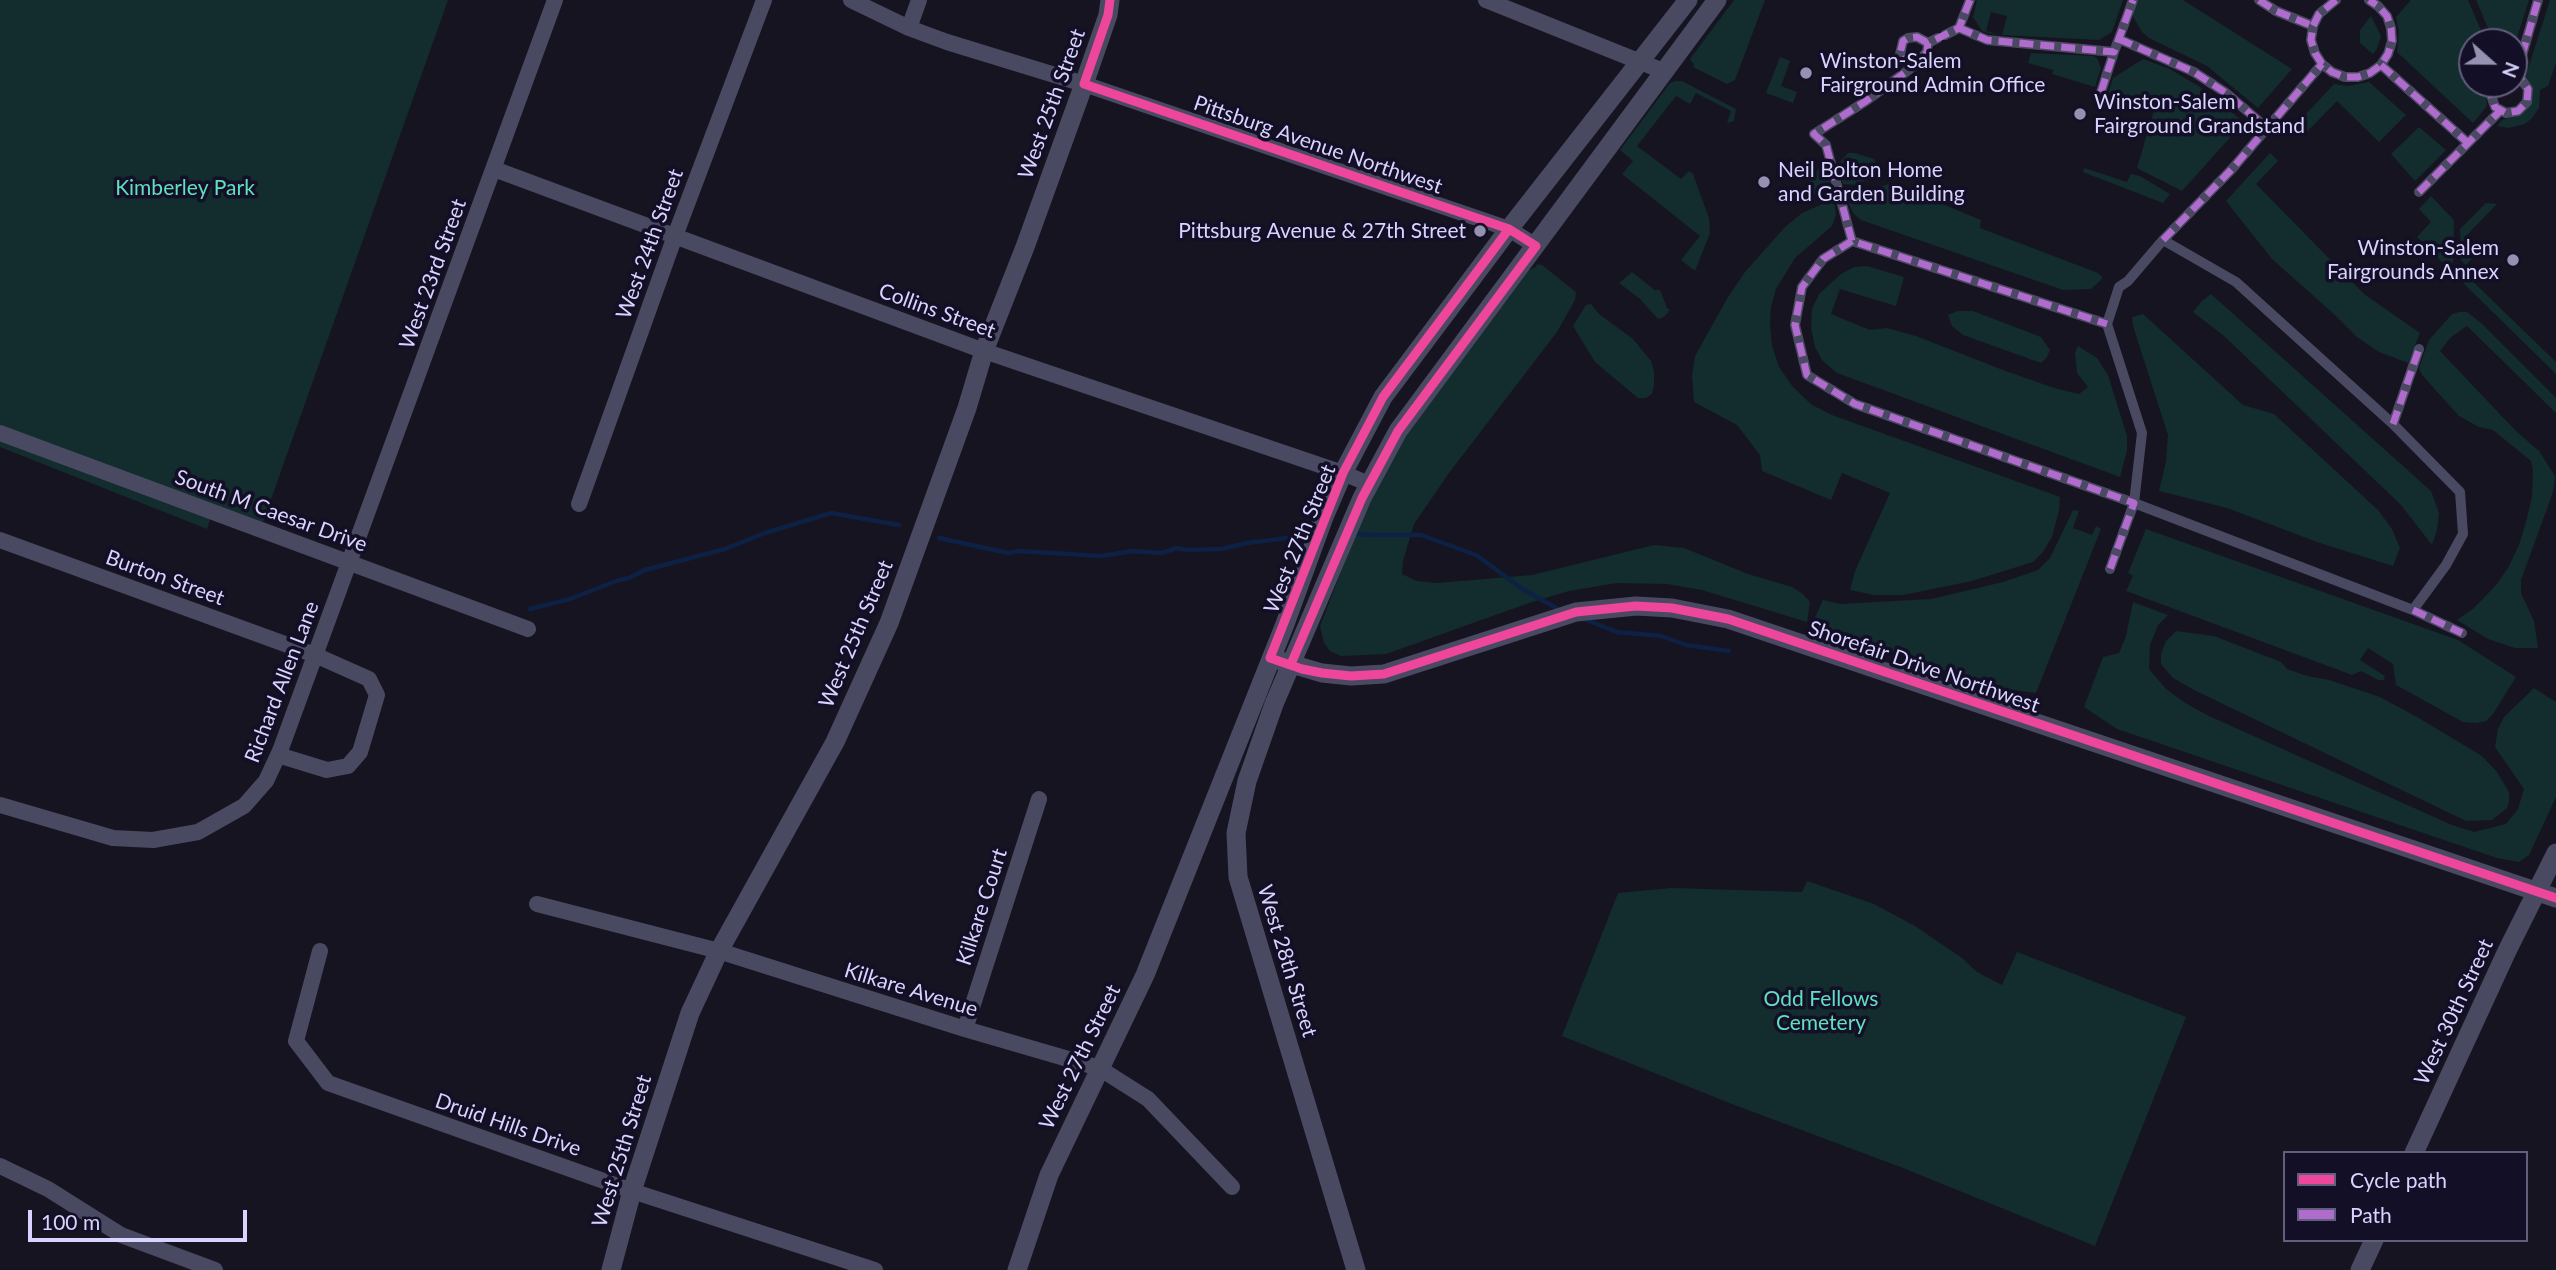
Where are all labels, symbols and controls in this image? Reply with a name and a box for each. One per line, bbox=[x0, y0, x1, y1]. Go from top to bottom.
street label: West 25th Street bbox=[1013, 25, 1091, 183]
north arrow bbox=[2458, 28, 2528, 98]
place label: Winston-Salem Fairground Admin Office bbox=[1820, 48, 2045, 98]
text: N bbox=[2498, 59, 2525, 81]
marker: Winston-Salem Fairground Admin Office bbox=[1798, 65, 1814, 81]
place label: Winston-Salem Fairground Grandstand bbox=[2094, 89, 2305, 139]
street label: Pittsburg Avenue Northwest bbox=[1190, 91, 1446, 199]
marker: Winston-Salem Fairground Grandstand bbox=[2072, 106, 2088, 122]
place label: Neil Bolton Home and Garden Building bbox=[1778, 157, 1965, 207]
street label: West 24th Street bbox=[611, 165, 689, 323]
marker: Neil Bolton Home and Garden Building bbox=[1756, 174, 1772, 190]
park label: Kimberley Park bbox=[115, 175, 255, 201]
street label: West 23rd Street bbox=[394, 196, 472, 352]
place label: Pittsburg Avenue & 27th Street bbox=[1178, 218, 1466, 244]
marker: Pittsburg Avenue & 27th Street bbox=[1472, 223, 1488, 239]
place label: Winston-Salem Fairgrounds Annex bbox=[2327, 235, 2499, 285]
marker: Winston-Salem Fairgrounds Annex bbox=[2505, 252, 2521, 268]
street label: Collins Street bbox=[875, 278, 999, 344]
street label: West 27th Street bbox=[1259, 461, 1341, 617]
street label: South M Caesar Drive bbox=[171, 465, 371, 557]
street label: Burton Street bbox=[102, 545, 228, 611]
street label: West 25th Street bbox=[814, 556, 898, 712]
street label: Richard Allen Lane bbox=[240, 598, 324, 766]
street label: Shorefair Drive Northwest bbox=[1805, 616, 2043, 718]
street label: Kilkare Court bbox=[951, 845, 1013, 969]
street label: West 28th Street bbox=[1252, 882, 1322, 1040]
street label: West 30th Street bbox=[2409, 935, 2499, 1089]
street label: Kilkare Avenue bbox=[841, 958, 981, 1022]
street label: West 27th Street bbox=[1034, 981, 1126, 1133]
park label: Odd Fellows Cemetery bbox=[1764, 986, 1878, 1036]
street label: West 25th Street bbox=[587, 1072, 657, 1230]
street label: Druid Hills Drive bbox=[432, 1088, 584, 1162]
legend bbox=[2283, 1151, 2528, 1242]
text: Cycle path bbox=[2350, 1167, 2447, 1192]
scale bar bbox=[32, 1196, 250, 1240]
text: Path bbox=[2350, 1202, 2392, 1227]
text: 100 m bbox=[41, 1209, 100, 1234]

